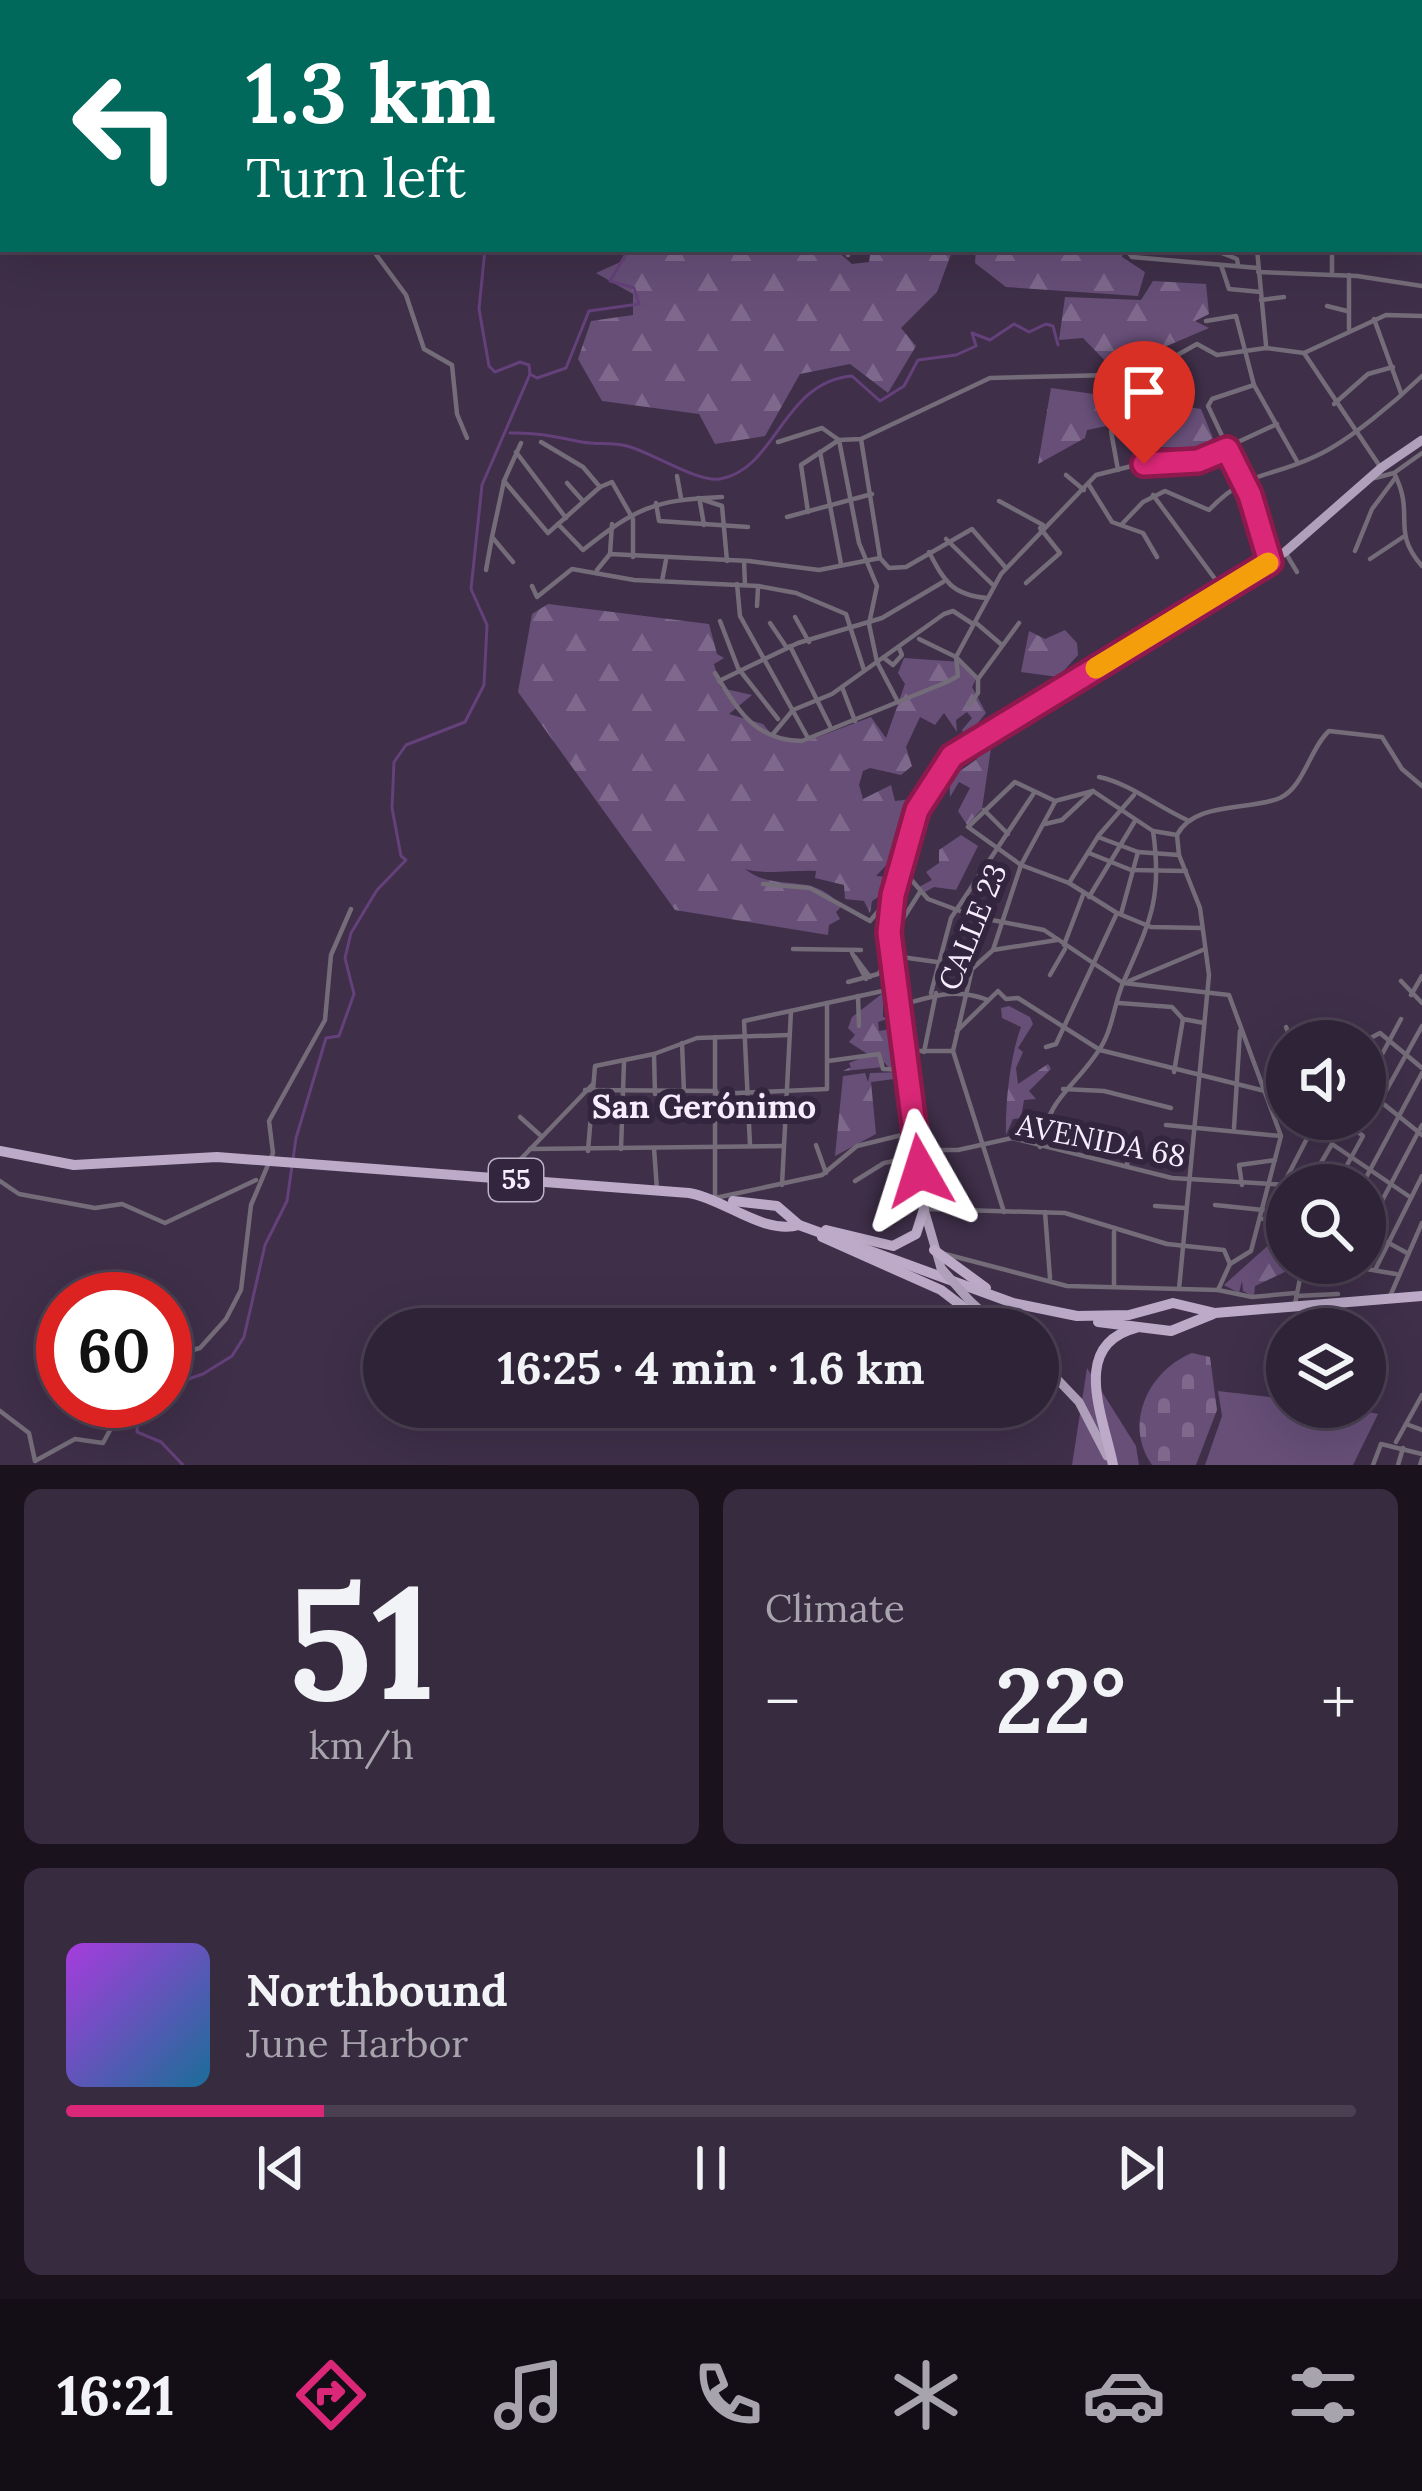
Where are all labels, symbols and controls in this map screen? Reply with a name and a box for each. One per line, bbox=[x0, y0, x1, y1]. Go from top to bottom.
text: 1.3 km bbox=[246, 38, 496, 146]
icon: left bbox=[48, 48, 204, 204]
text: Turn left bbox=[246, 143, 466, 212]
pin bbox=[1093, 341, 1195, 464]
icon: arrive bbox=[1111, 359, 1177, 425]
street label: CALLE 23 bbox=[930, 858, 1015, 995]
map controls bbox=[1266, 1020, 1386, 1428]
button: sound bbox=[1266, 1020, 1386, 1140]
district label: San Gerónimo bbox=[592, 1085, 816, 1127]
street label: AVENIDA 68 bbox=[1012, 1105, 1189, 1175]
position arrow bbox=[857, 1108, 983, 1234]
road number: 55 bbox=[489, 1159, 543, 1201]
button: search bbox=[1266, 1164, 1386, 1284]
speed limit sign: 60 bbox=[36, 1272, 192, 1428]
button: layers bbox=[1266, 1308, 1386, 1428]
text: 16:25 · 4 min · 1.6 km bbox=[497, 1339, 925, 1396]
text: 51 bbox=[288, 1542, 435, 1742]
text: Climate bbox=[765, 1583, 905, 1633]
text: 22° bbox=[995, 1642, 1126, 1758]
text: − bbox=[765, 1659, 800, 1743]
text: + bbox=[1321, 1659, 1356, 1743]
text: km/h bbox=[309, 1720, 414, 1770]
text: Northbound bbox=[246, 1961, 508, 2018]
text: June Harbor bbox=[246, 2018, 468, 2068]
icon: previous bbox=[248, 2135, 314, 2201]
icon: pause bbox=[678, 2135, 744, 2201]
icon: next bbox=[1108, 2135, 1174, 2201]
icon: directions bbox=[289, 2353, 373, 2437]
icon: music bbox=[487, 2353, 571, 2437]
icon: phone bbox=[686, 2353, 770, 2437]
icon: climate bbox=[884, 2353, 968, 2437]
icon: car bbox=[1082, 2353, 1166, 2437]
icon: filters bbox=[1281, 2353, 1365, 2437]
text: 16:21 bbox=[57, 2361, 174, 2430]

